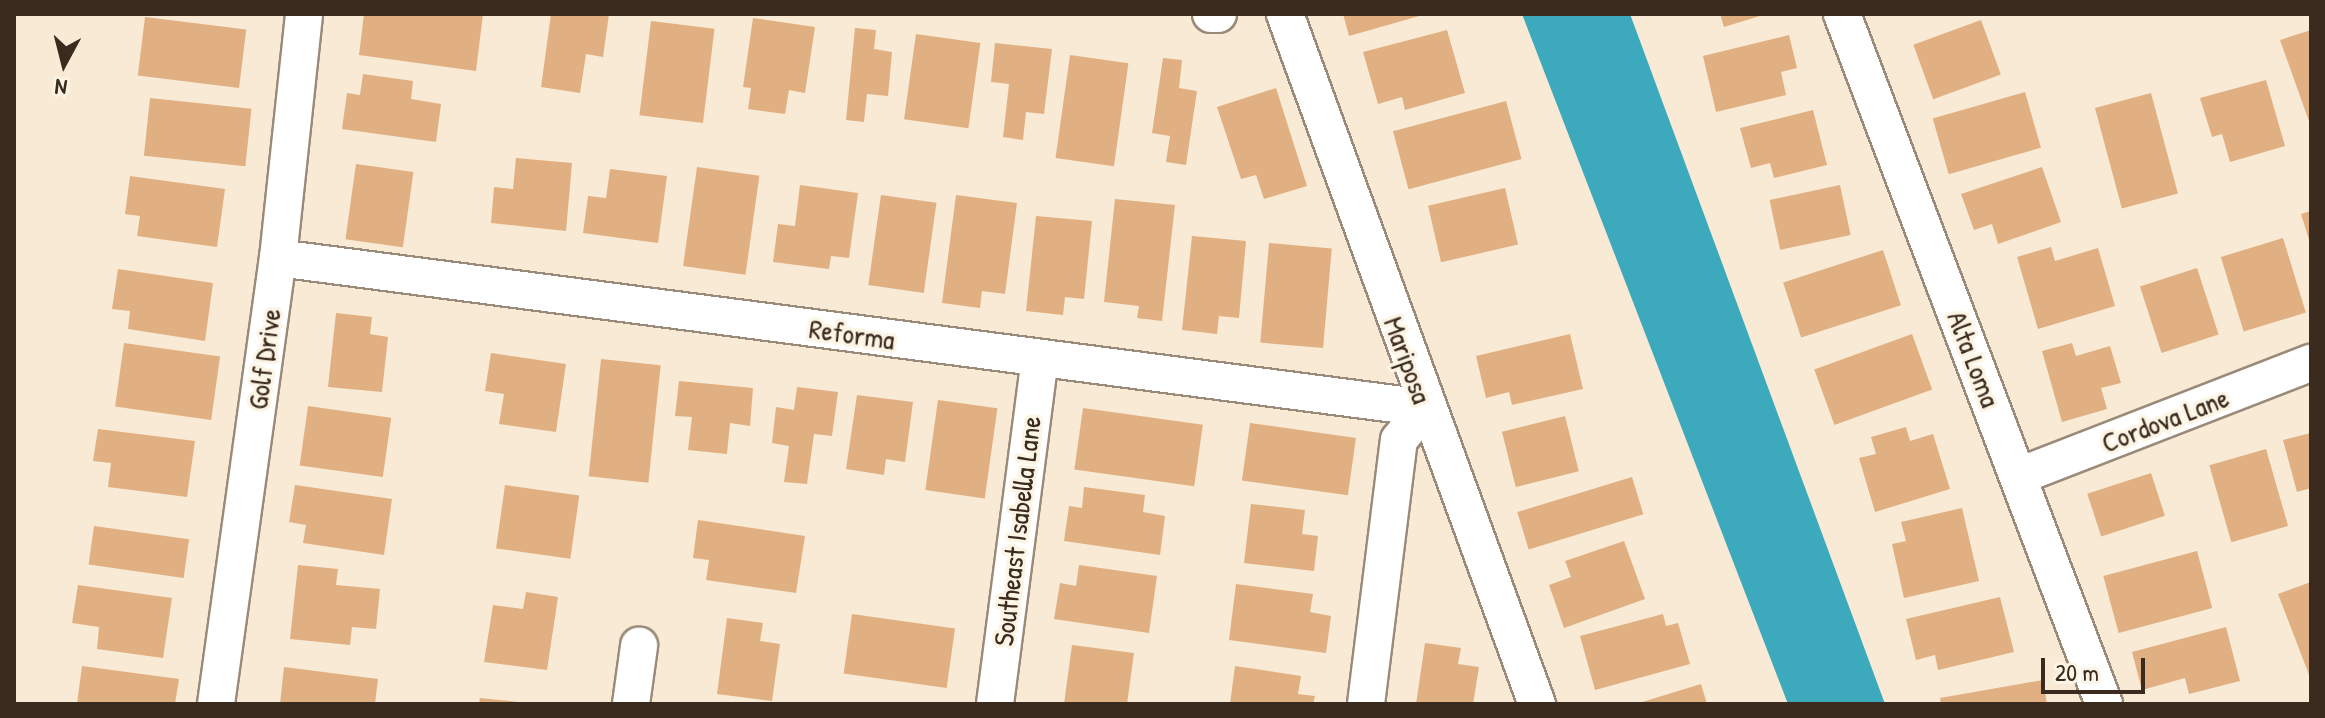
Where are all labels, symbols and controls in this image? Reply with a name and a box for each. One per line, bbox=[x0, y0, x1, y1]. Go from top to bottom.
north arrow bbox=[24, 24, 104, 104]
text: N bbox=[53, 72, 69, 103]
street label: Golf Drive bbox=[240, 306, 288, 412]
street label: Alta Loma bbox=[1940, 306, 2008, 412]
street label: Reforma bbox=[807, 311, 897, 357]
street label: Mariposa bbox=[1377, 312, 1439, 408]
street label: Cordova Lane bbox=[2097, 380, 2233, 460]
street label: Southeast Isabella Lane bbox=[986, 414, 1048, 648]
scale bar bbox=[2045, 642, 2149, 692]
text: 20 m bbox=[2055, 656, 2099, 688]

